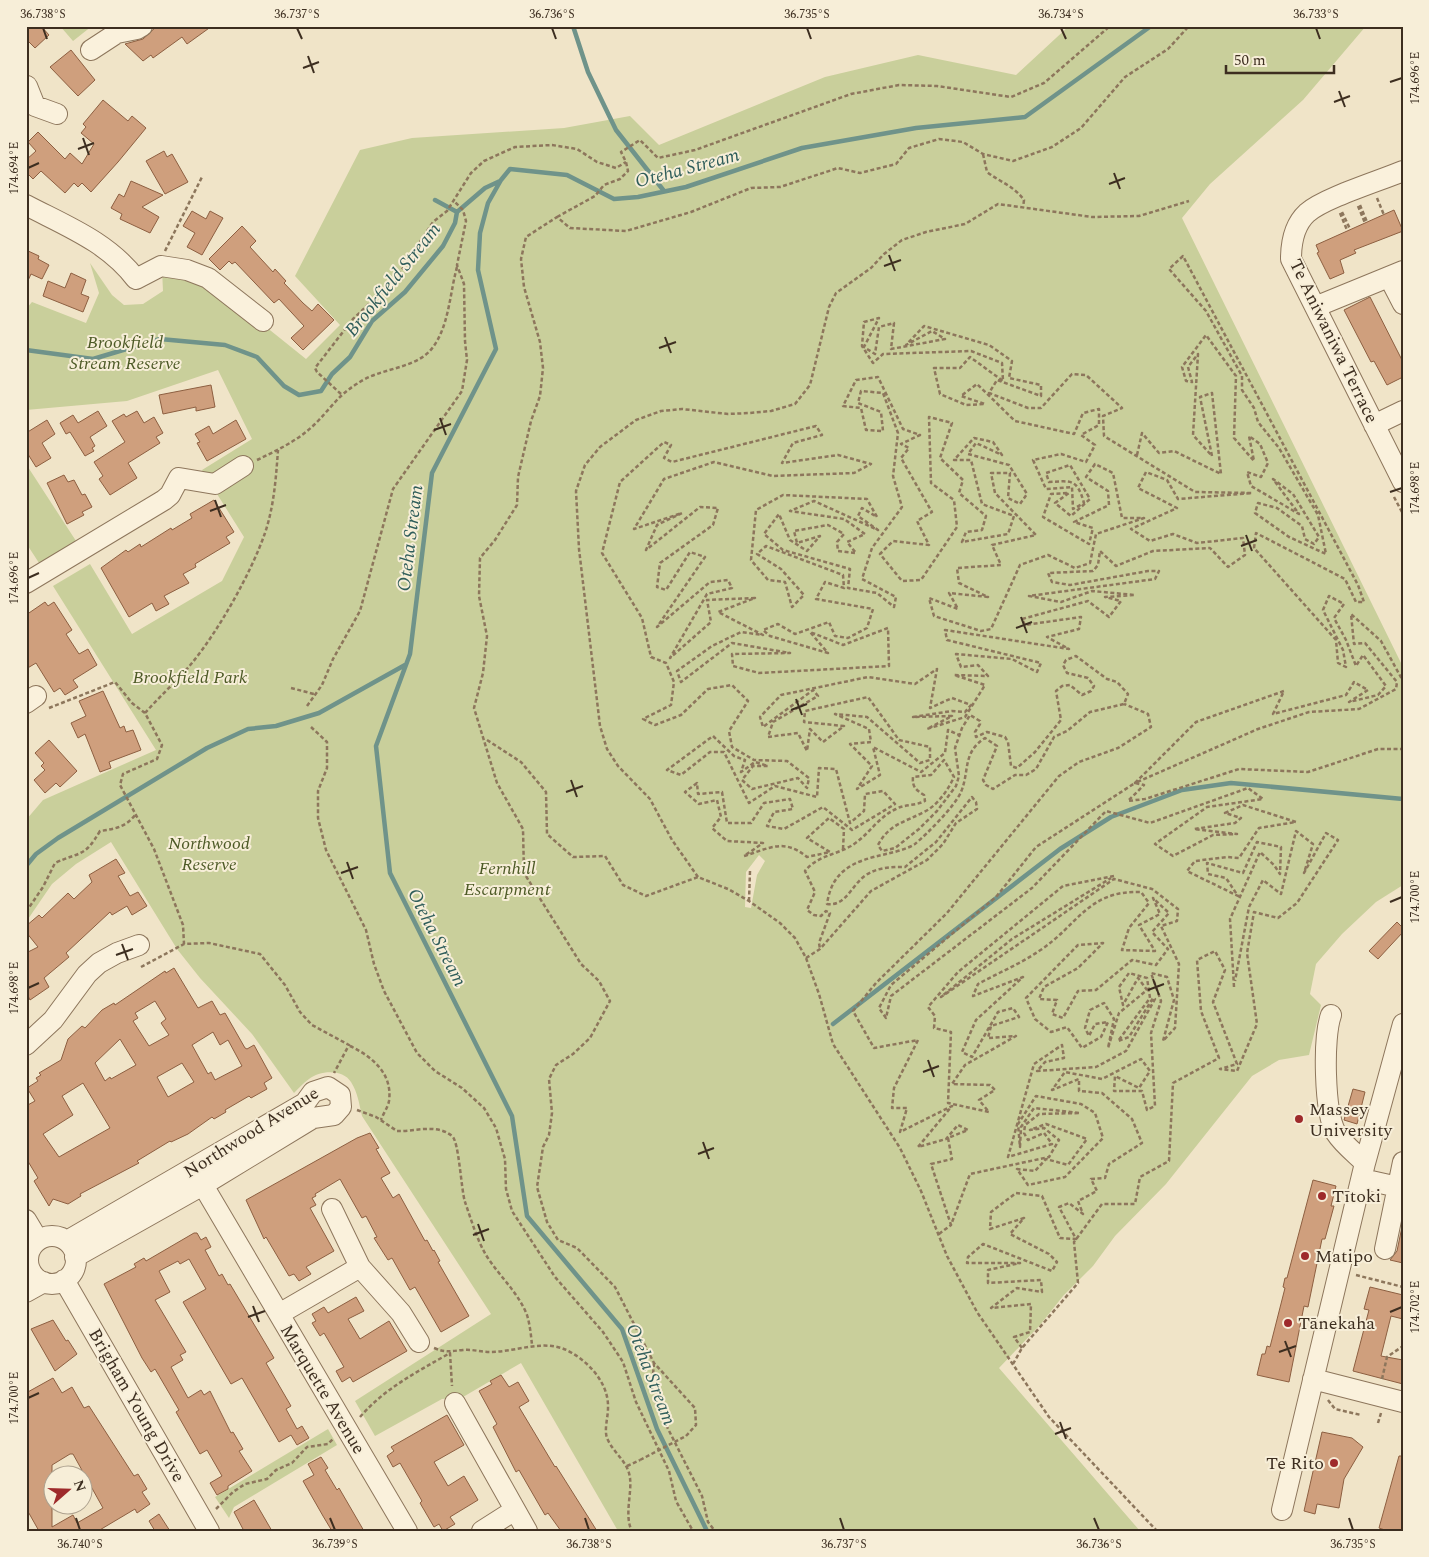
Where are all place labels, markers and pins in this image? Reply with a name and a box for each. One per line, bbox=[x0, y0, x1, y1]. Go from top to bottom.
place label: Massey University bbox=[1309, 1096, 1394, 1144]
marker: Massey University bbox=[1293, 1113, 1305, 1125]
place label: Tītoki bbox=[1332, 1183, 1381, 1210]
marker: Tītoki bbox=[1316, 1190, 1328, 1202]
place label: Matipo bbox=[1315, 1243, 1373, 1270]
marker: Matipo bbox=[1299, 1250, 1311, 1262]
place label: Tānekaha bbox=[1298, 1310, 1375, 1337]
marker: Tānekaha bbox=[1282, 1317, 1294, 1329]
place label: Te Rito bbox=[1266, 1450, 1324, 1477]
marker: Te Rito bbox=[1328, 1457, 1340, 1469]

